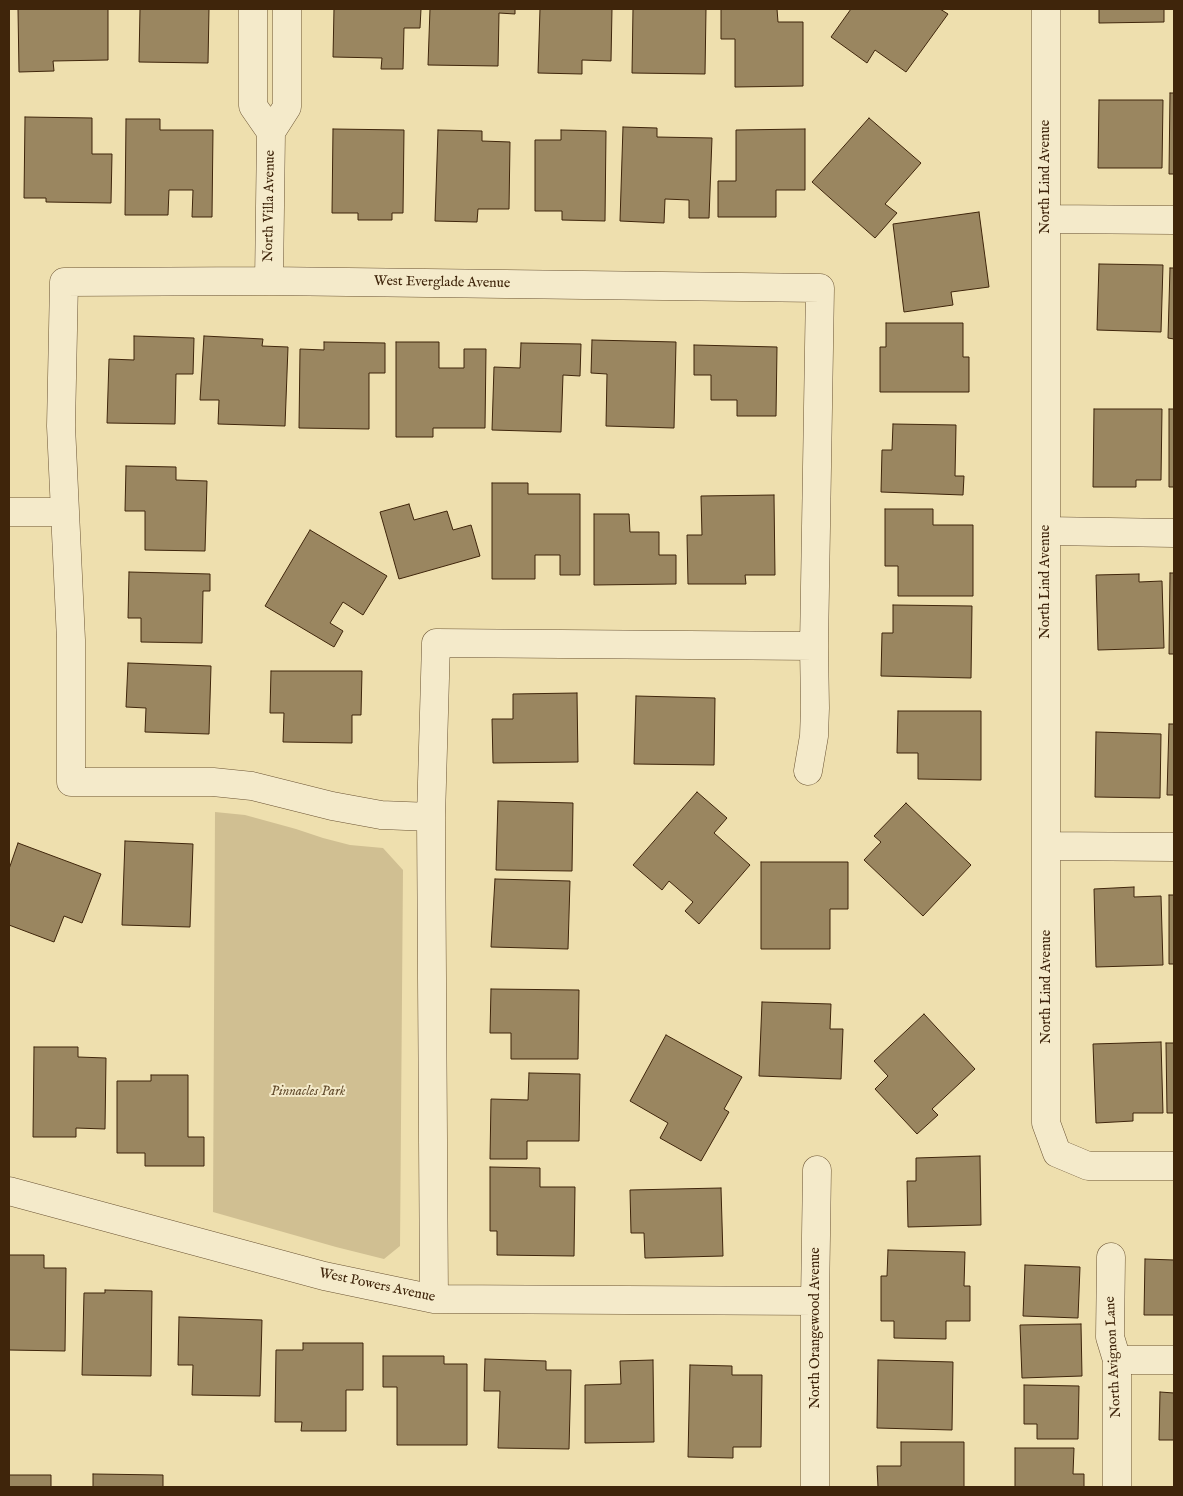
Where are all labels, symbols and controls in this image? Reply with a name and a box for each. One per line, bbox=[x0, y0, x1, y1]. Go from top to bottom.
street label: North Lind Avenue bbox=[1038, 120, 1054, 234]
street label: North Villa Avenue bbox=[261, 150, 279, 262]
street label: West Everglade Avenue bbox=[374, 273, 510, 293]
street label: North Lind Avenue bbox=[1038, 525, 1054, 639]
street label: North Lind Avenue bbox=[1039, 930, 1055, 1044]
park label: Pinnacles Park bbox=[271, 1084, 345, 1100]
street label: North Orangewood Avenue bbox=[808, 1247, 824, 1409]
street label: West Powers Avenue bbox=[317, 1265, 437, 1307]
street label: North Avignon Lane bbox=[1102, 1296, 1126, 1418]

